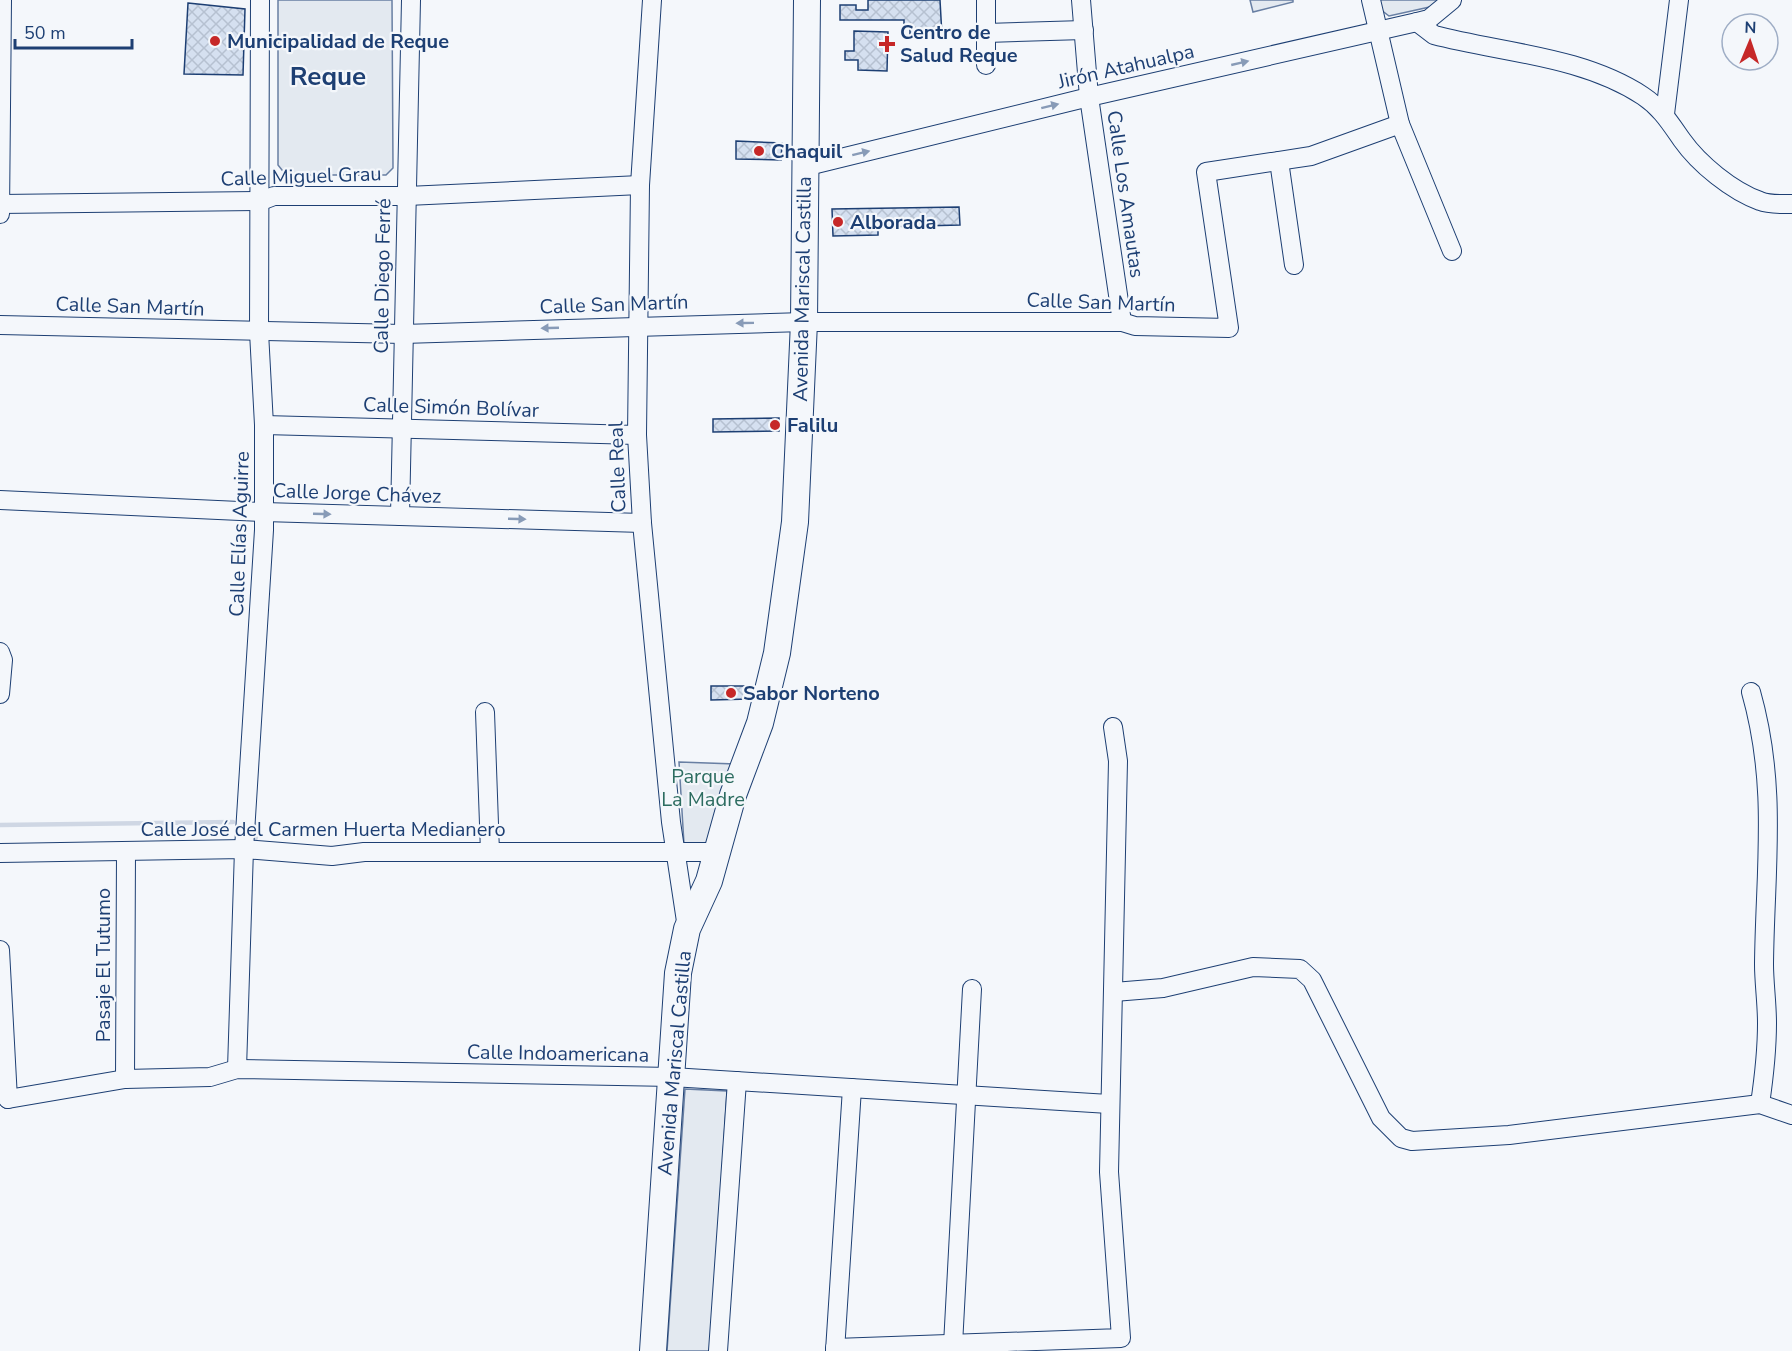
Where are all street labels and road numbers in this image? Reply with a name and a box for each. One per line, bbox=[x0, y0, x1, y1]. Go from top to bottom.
street label: Jirón Atahualpa bbox=[1054, 38, 1197, 96]
street label: Calle Los Amautas bbox=[1100, 109, 1151, 279]
street label: Calle Miguel Grau bbox=[220, 160, 382, 193]
street label: Avenida Mariscal Castilla bbox=[787, 176, 818, 402]
street label: Calle Diego Ferré bbox=[368, 198, 397, 354]
street label: Calle San Martín bbox=[1026, 286, 1176, 319]
street label: Calle San Martín bbox=[539, 288, 689, 321]
street label: Calle San Martín bbox=[55, 290, 205, 323]
street label: Calle Simón Bolívar bbox=[363, 391, 539, 424]
street label: Calle Real bbox=[602, 421, 633, 513]
street label: Calle Elías Aguirre bbox=[223, 451, 256, 617]
street label: Calle Jorge Chávez bbox=[272, 477, 442, 510]
street label: Calle José del Carmen Huerta Medianero bbox=[140, 816, 506, 843]
street label: Pasaje El Tutumo bbox=[90, 888, 117, 1042]
street label: Avenida Mariscal Castilla bbox=[651, 950, 698, 1177]
street label: Calle Indoamericana bbox=[467, 1038, 649, 1069]

